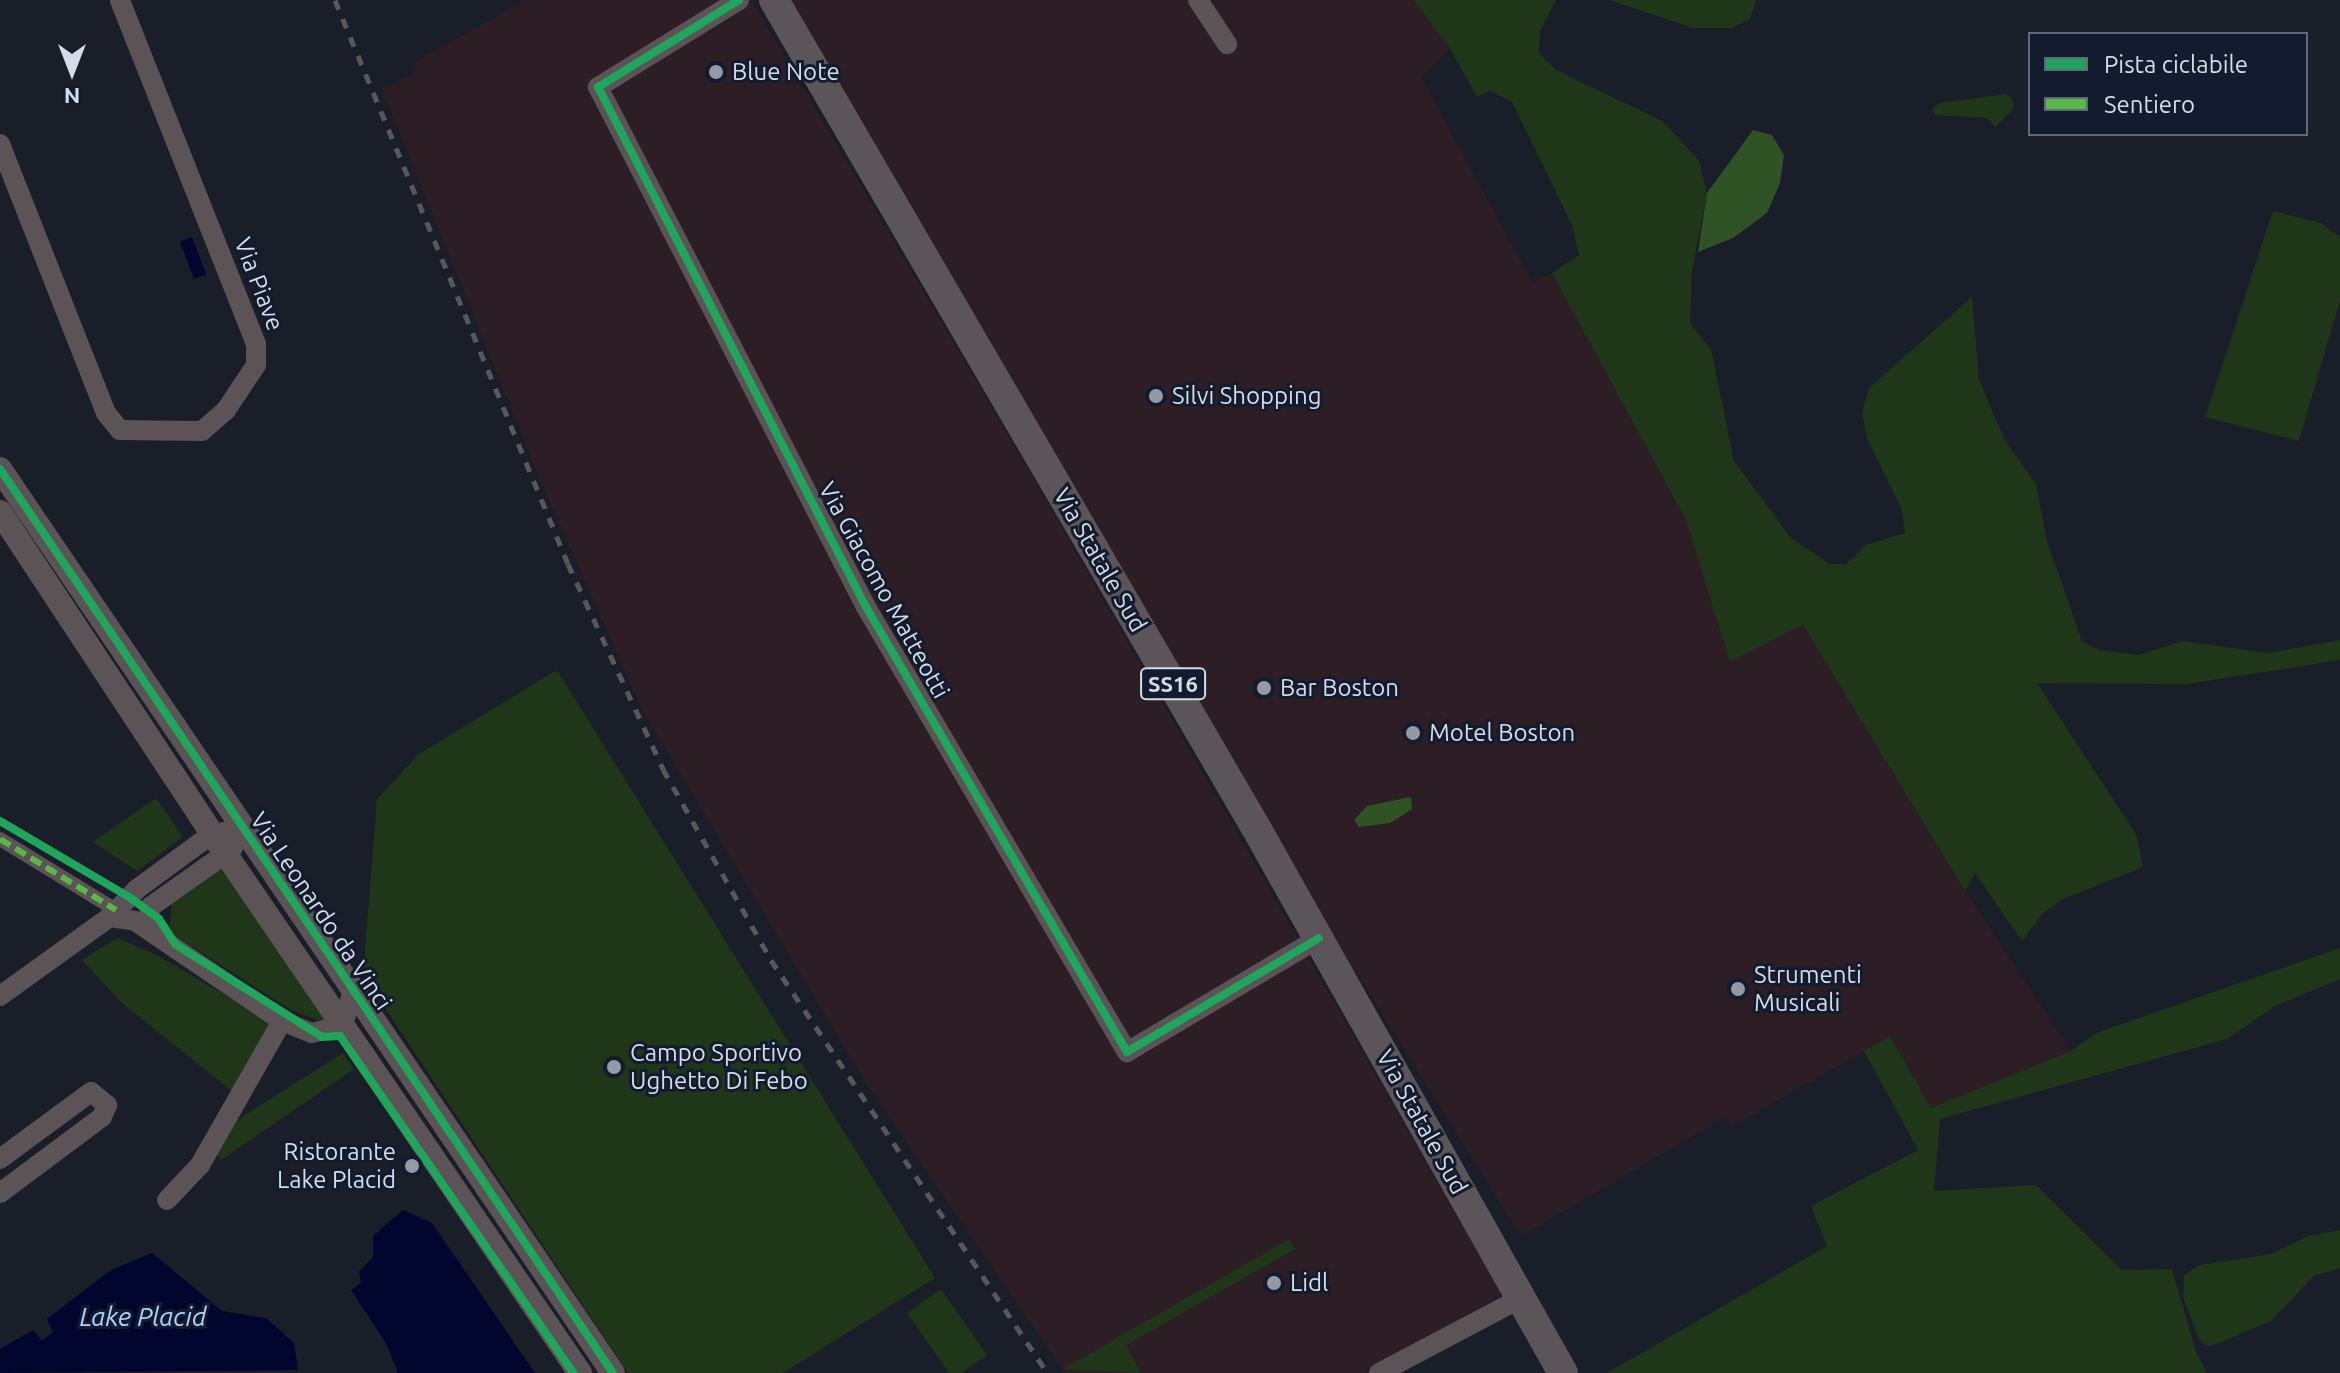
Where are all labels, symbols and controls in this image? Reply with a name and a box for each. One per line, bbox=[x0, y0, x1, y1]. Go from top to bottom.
north arrow bbox=[32, 32, 112, 112]
legend bbox=[2028, 32, 2308, 136]
text: Pista ciclabile bbox=[2104, 51, 2248, 78]
place label: Blue Note bbox=[732, 58, 840, 86]
marker: Blue Note bbox=[707, 63, 725, 81]
text: N bbox=[64, 84, 80, 109]
text: Sentiero bbox=[2104, 91, 2195, 118]
street label: Via Piave bbox=[228, 234, 290, 334]
place label: Silvi Shopping bbox=[1172, 382, 1321, 410]
marker: Silvi Shopping bbox=[1147, 387, 1165, 405]
street label: Via Giacomo Matteotti bbox=[812, 477, 956, 703]
street label: Via Statale Sud bbox=[1047, 483, 1153, 637]
road number: SS16 bbox=[1139, 666, 1207, 702]
place label: Bar Boston bbox=[1280, 674, 1399, 702]
marker: Bar Boston bbox=[1255, 679, 1273, 697]
place label: Motel Boston bbox=[1429, 719, 1575, 747]
marker: Motel Boston bbox=[1404, 724, 1422, 742]
street label: Via Leonardo da Vinci bbox=[244, 807, 398, 1015]
place label: Strumenti Musicali bbox=[1754, 961, 1862, 1017]
marker: Strumenti Musicali bbox=[1729, 980, 1747, 998]
place label: Campo Sportivo Ughetto Di Febo bbox=[630, 1039, 808, 1095]
street label: Via Statale Sud bbox=[1370, 1045, 1474, 1199]
marker: Campo Sportivo Ughetto Di Febo bbox=[605, 1058, 623, 1076]
place label: Ristorante Lake Placid bbox=[277, 1138, 396, 1194]
marker: Ristorante Lake Placid bbox=[403, 1157, 421, 1175]
place label: Lidl bbox=[1290, 1269, 1328, 1297]
marker: Lidl bbox=[1265, 1274, 1283, 1292]
water label: Lake Placid bbox=[79, 1301, 207, 1333]

